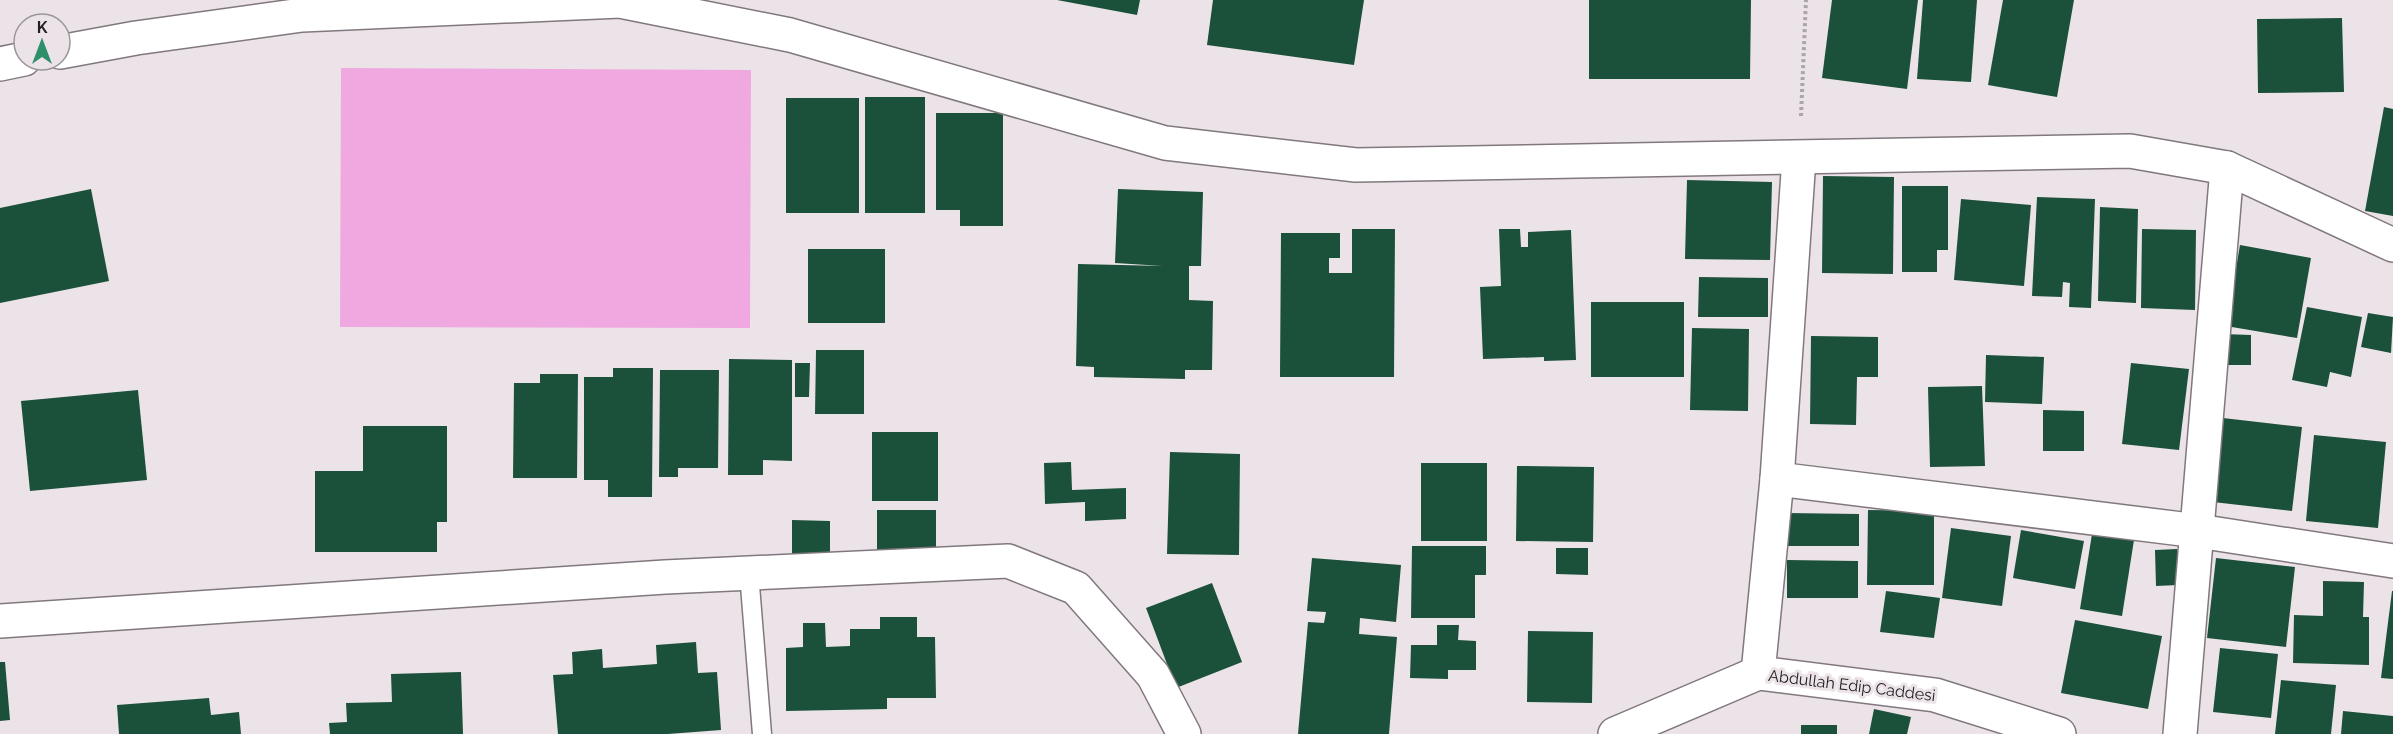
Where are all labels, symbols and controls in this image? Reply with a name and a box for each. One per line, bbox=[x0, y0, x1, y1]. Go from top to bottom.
north arrow bbox=[12, 12, 72, 72]
text: K bbox=[37, 18, 48, 37]
street label: Abdullah Edip Caddesi bbox=[1767, 666, 1937, 705]

